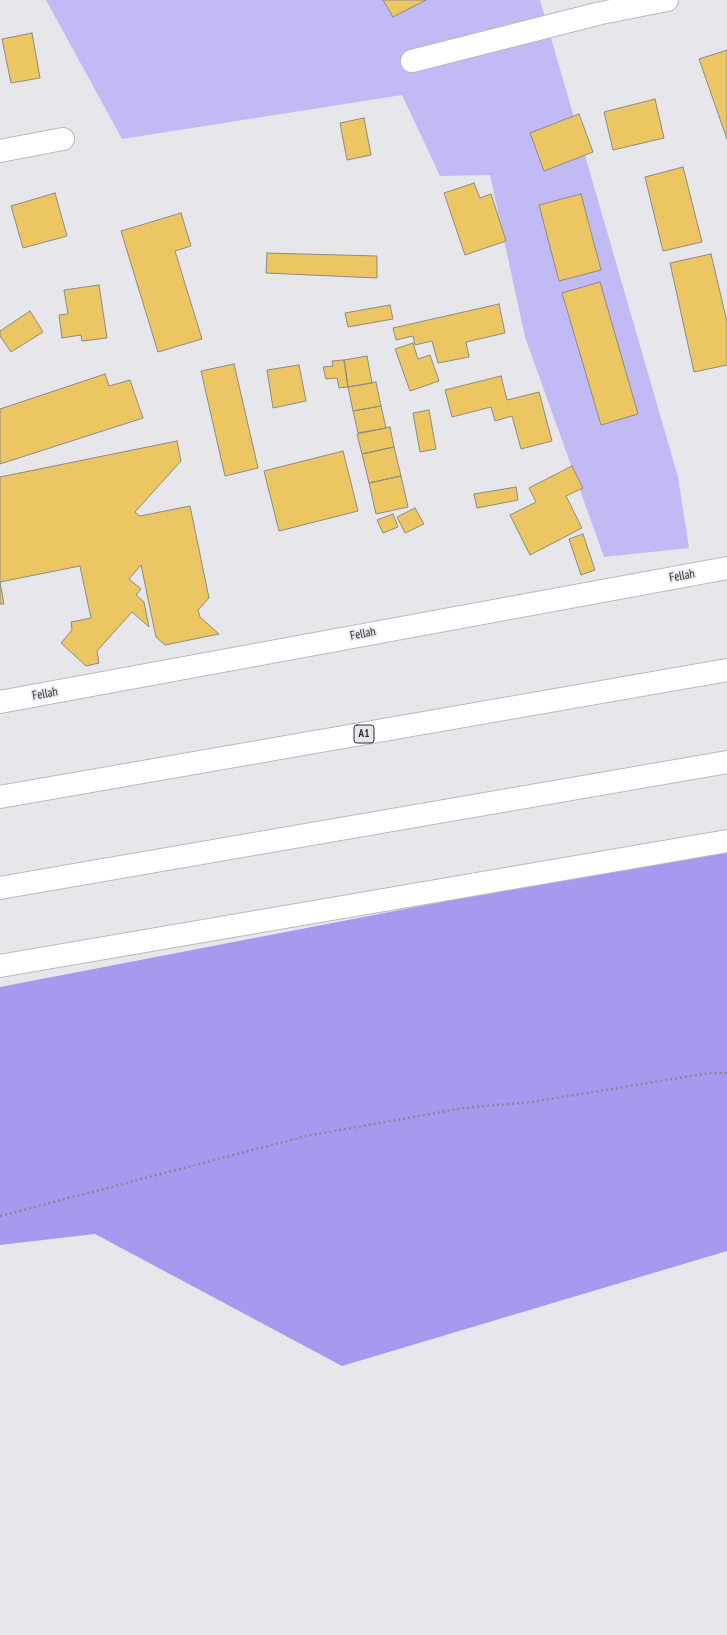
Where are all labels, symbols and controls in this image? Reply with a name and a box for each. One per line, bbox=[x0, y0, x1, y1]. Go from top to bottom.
street label: Fellah bbox=[668, 567, 696, 585]
street label: Fellah bbox=[349, 624, 377, 644]
street label: Fellah bbox=[31, 685, 59, 703]
road number: A1 bbox=[354, 725, 374, 743]

